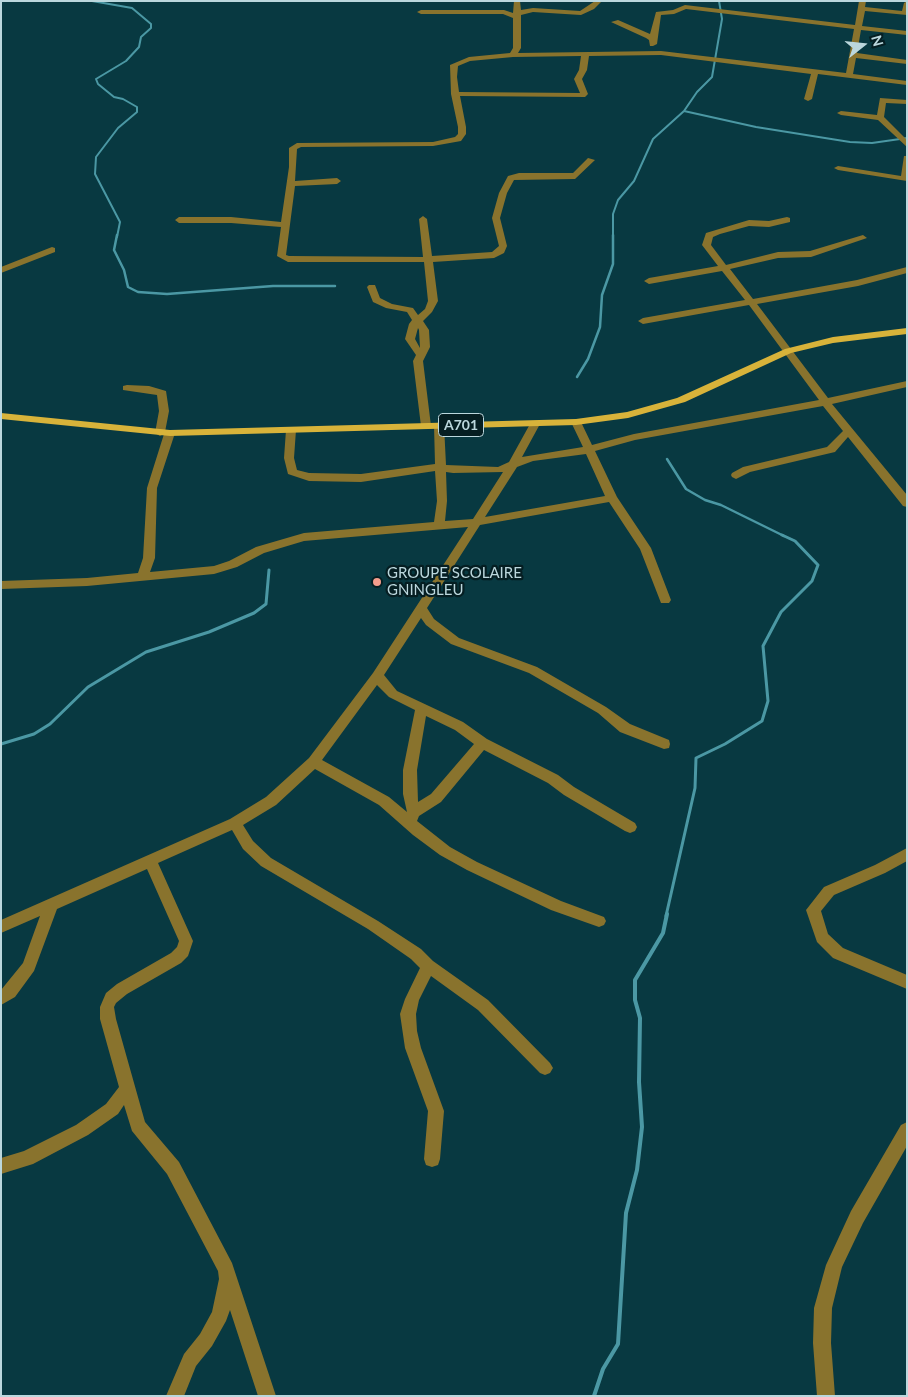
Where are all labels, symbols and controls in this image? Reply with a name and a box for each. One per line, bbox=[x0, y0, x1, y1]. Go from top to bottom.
north arrow bbox=[838, 20, 888, 70]
text: N bbox=[868, 33, 888, 48]
road number: A701 bbox=[438, 414, 484, 436]
place label: GROUPE SCOLAIRE GNINGLEU bbox=[387, 564, 522, 599]
marker: GROUPE SCOLAIRE GNINGLEU bbox=[371, 576, 383, 588]

